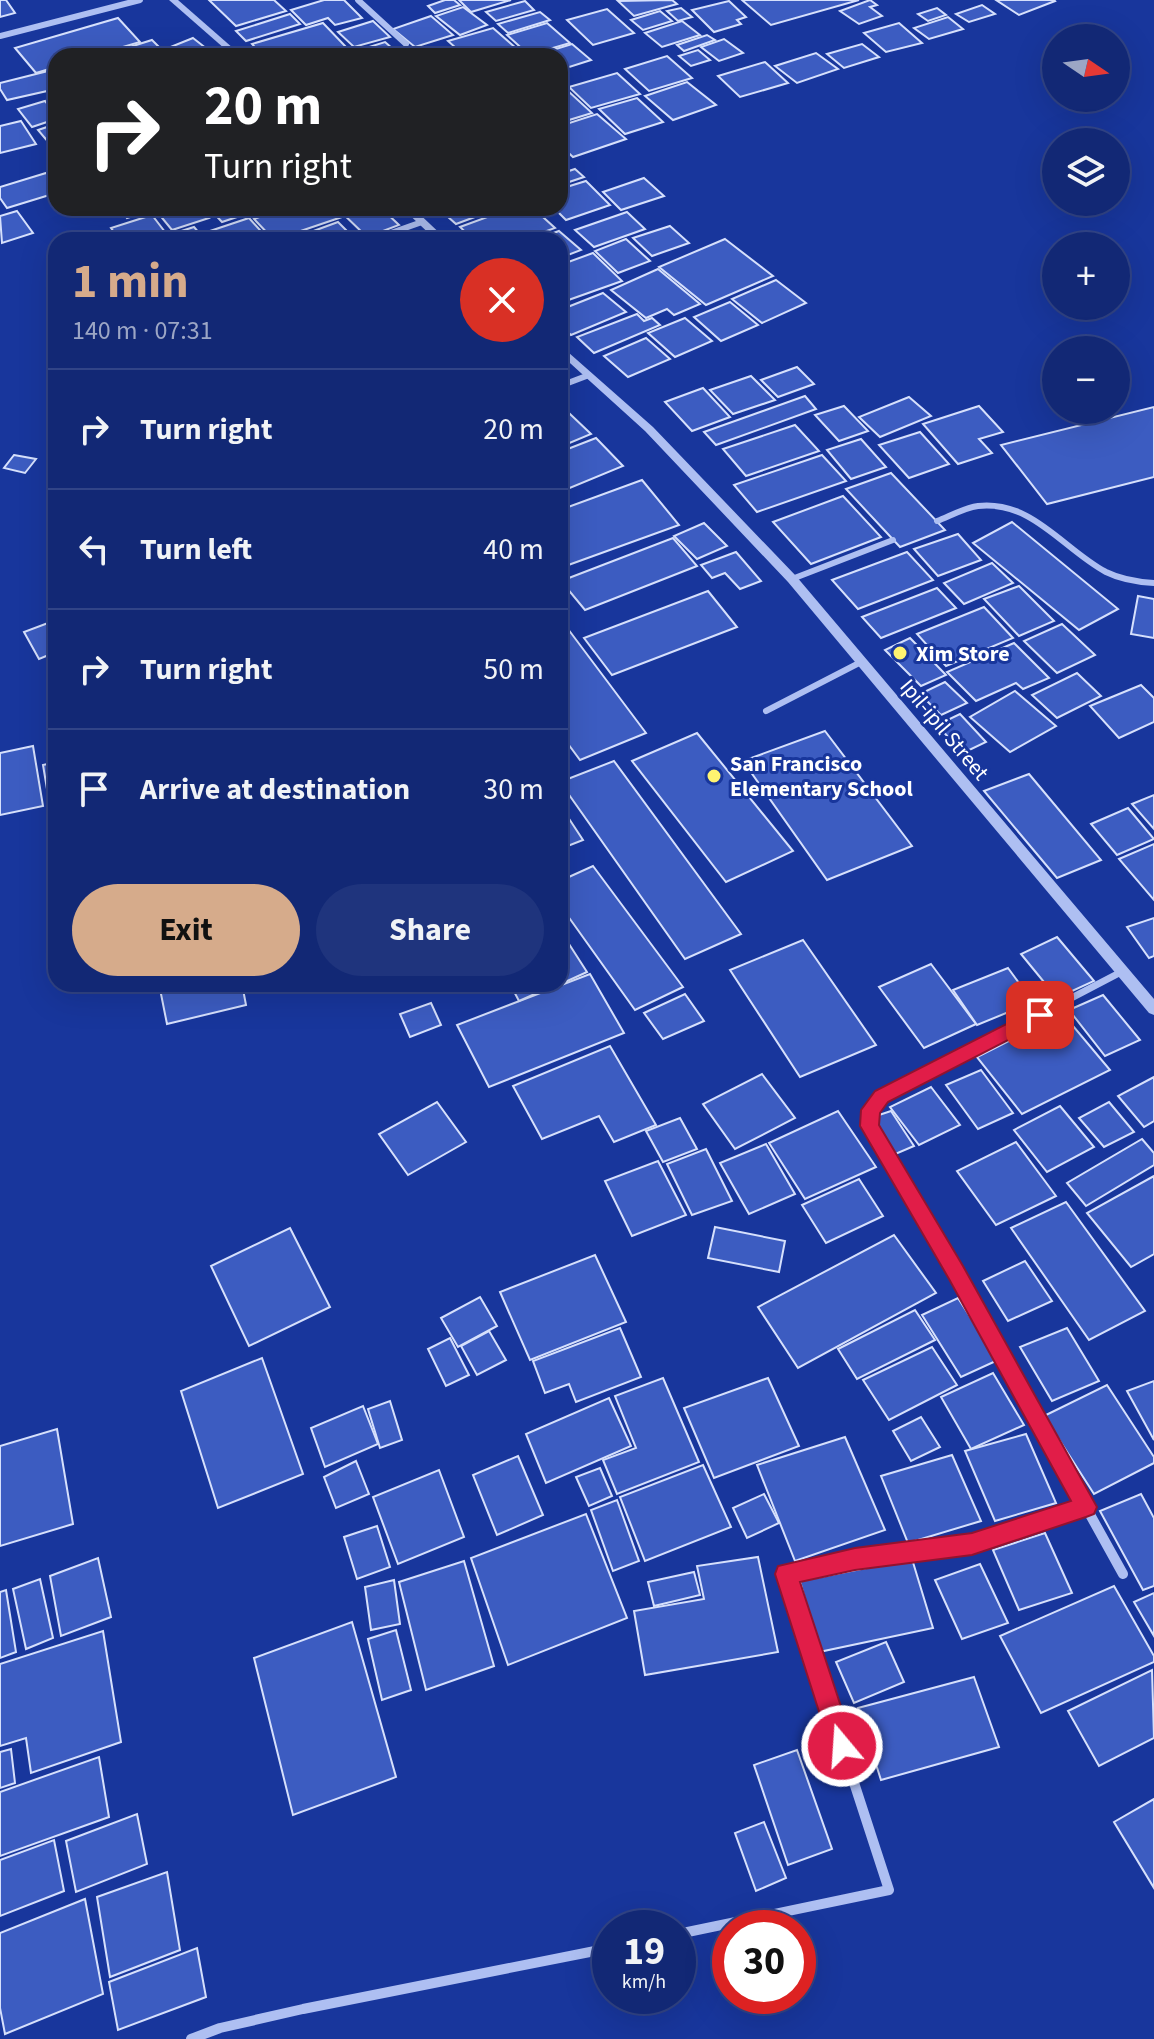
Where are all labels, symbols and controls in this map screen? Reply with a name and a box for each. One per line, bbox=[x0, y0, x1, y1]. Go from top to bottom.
north arrow bbox=[1042, 24, 1130, 112]
map controls bbox=[1042, 24, 1130, 424]
text: 20 m bbox=[204, 67, 322, 146]
icon: right bbox=[72, 80, 176, 184]
button: layers bbox=[1042, 128, 1130, 216]
text: Turn right bbox=[204, 141, 352, 192]
button: + bbox=[1042, 232, 1130, 320]
text: 1 min bbox=[72, 248, 189, 316]
button: close bbox=[460, 258, 544, 342]
text: 140 m · 07:31 bbox=[72, 312, 213, 349]
button: − bbox=[1042, 336, 1130, 424]
icon: right bbox=[72, 407, 116, 451]
text: Turn right bbox=[140, 408, 272, 451]
text: 20 m bbox=[483, 408, 544, 451]
icon: left bbox=[72, 527, 116, 571]
text: Turn left bbox=[140, 528, 252, 571]
text: 40 m bbox=[483, 528, 544, 571]
place label: Xim Store bbox=[916, 638, 1010, 670]
marker: Xim Store bbox=[891, 644, 909, 662]
icon: right bbox=[72, 647, 116, 691]
text: Turn right bbox=[140, 648, 272, 691]
text: 50 m bbox=[483, 648, 544, 691]
street label: Ipil-ipil Street bbox=[892, 672, 997, 788]
place label: San Francisco Elementary School bbox=[730, 748, 913, 805]
icon: arrive bbox=[72, 767, 116, 811]
marker: San Francisco Elementary School bbox=[705, 767, 723, 785]
text: Arrive at destination bbox=[140, 768, 410, 811]
text: 30 m bbox=[483, 768, 544, 811]
button: Exit bbox=[72, 884, 300, 976]
button: Share bbox=[316, 884, 544, 976]
pin bbox=[1006, 981, 1074, 1049]
icon: arrive bbox=[1018, 993, 1062, 1037]
position arrow bbox=[800, 1704, 884, 1788]
speed limit sign: 30 bbox=[712, 1910, 816, 2014]
text: 19 bbox=[623, 1923, 665, 1980]
text: km/h bbox=[622, 1968, 666, 1996]

